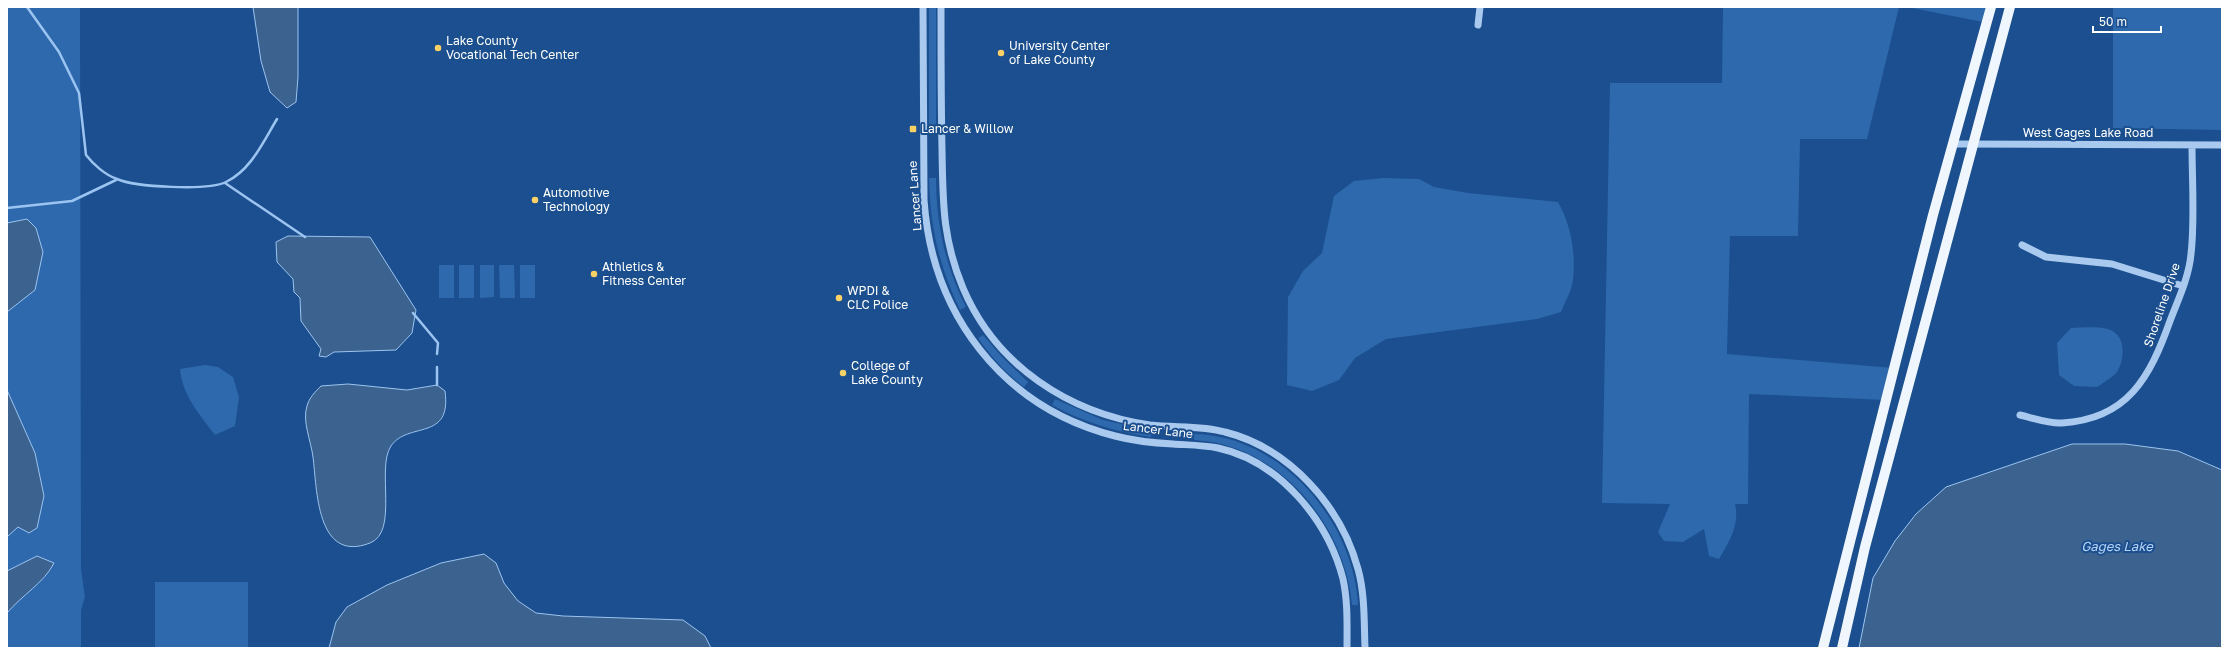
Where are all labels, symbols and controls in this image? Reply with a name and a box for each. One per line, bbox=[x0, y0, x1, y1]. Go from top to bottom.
scale bar bbox=[2093, 8, 2161, 34]
text: 50 m bbox=[2099, 14, 2127, 29]
place label: Lake County Vocational Tech Center bbox=[446, 33, 579, 62]
place label: University Center of Lake County bbox=[1009, 38, 1110, 67]
marker: Lake County Vocational Tech Center bbox=[433, 43, 443, 53]
marker: University Center of Lake County bbox=[996, 48, 1006, 58]
place label: Lancer & Willow bbox=[921, 121, 1014, 136]
marker: Lancer & Willow bbox=[908, 124, 918, 134]
street label: West Gages Lake Road bbox=[2023, 125, 2153, 140]
street label: Lancer Lane bbox=[905, 160, 924, 232]
place label: Automotive Technology bbox=[543, 185, 610, 214]
marker: Automotive Technology bbox=[530, 195, 540, 205]
place label: Athletics & Fitness Center bbox=[602, 259, 686, 288]
street label: Shoreline Drive bbox=[2140, 261, 2183, 349]
marker: Athletics & Fitness Center bbox=[589, 269, 599, 279]
place label: WPDI & CLC Police bbox=[847, 283, 908, 312]
marker: WPDI & CLC Police bbox=[834, 293, 844, 303]
place label: College of Lake County bbox=[851, 358, 923, 387]
marker: College of Lake County bbox=[838, 368, 848, 378]
street label: Lancer Lane bbox=[1122, 418, 1194, 441]
water label: Gages Lake bbox=[2081, 538, 2154, 554]

